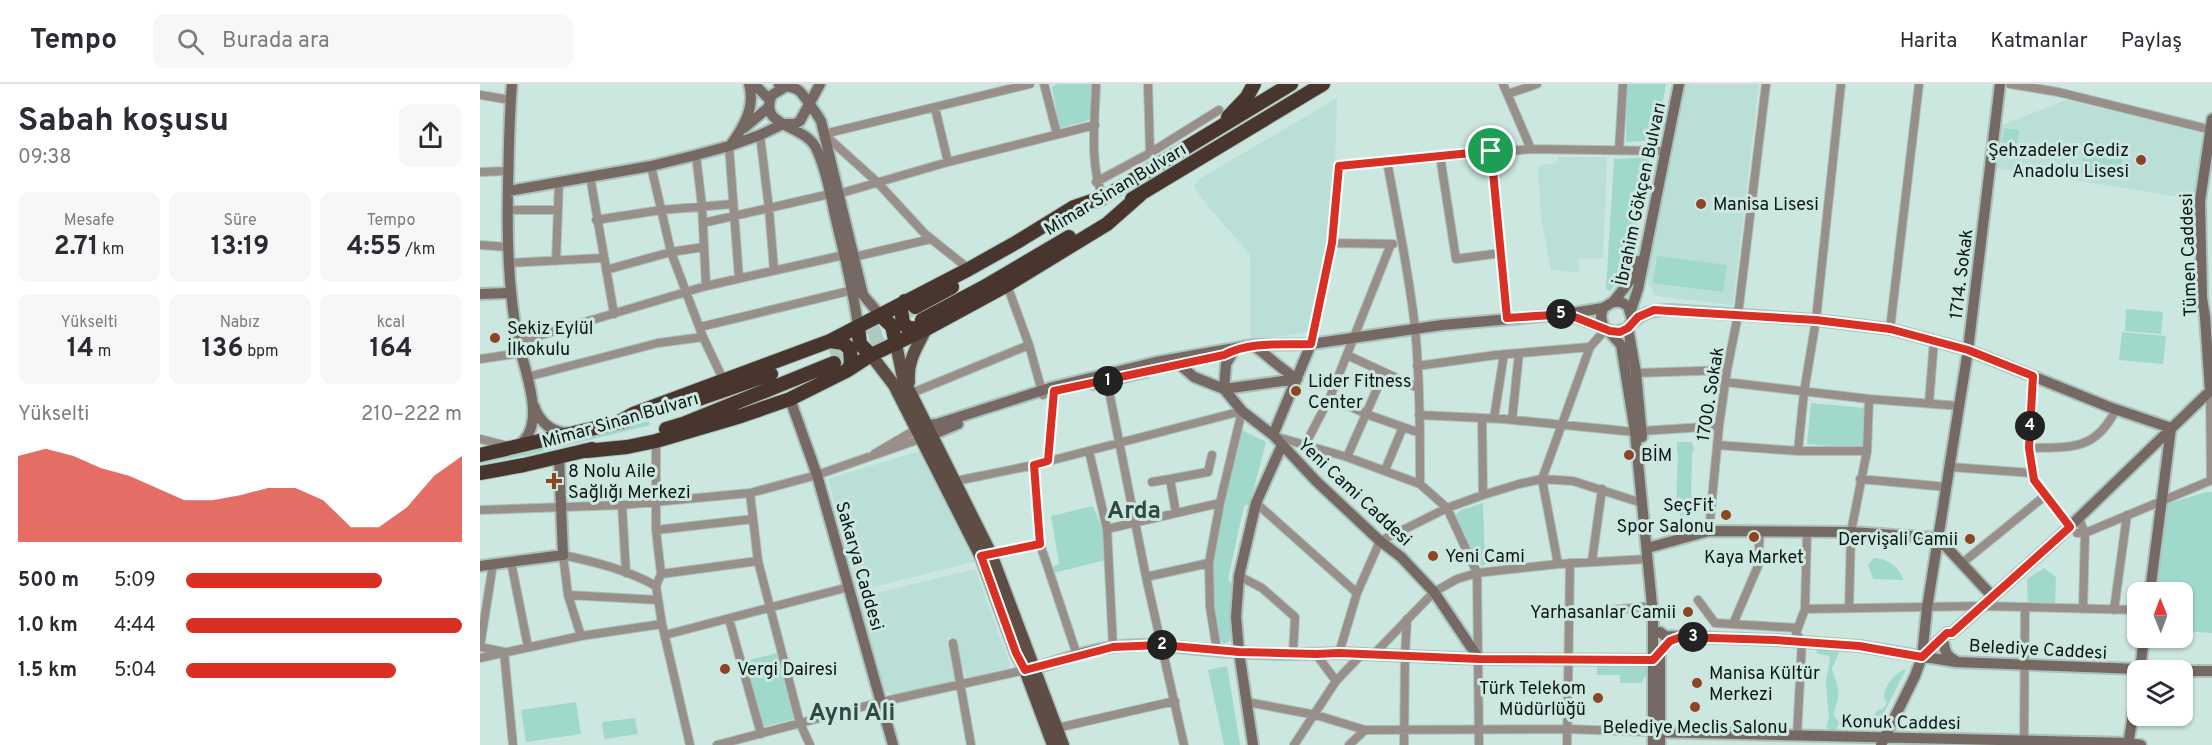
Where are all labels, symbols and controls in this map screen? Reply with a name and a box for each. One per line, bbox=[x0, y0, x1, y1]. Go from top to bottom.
search box bbox=[153, 14, 573, 68]
text: Tempo bbox=[30, 23, 117, 59]
icon: search bbox=[174, 25, 207, 58]
text: Burada ara bbox=[222, 28, 330, 55]
text: Harita bbox=[1900, 28, 1957, 55]
text: Katmanlar bbox=[1990, 28, 2088, 55]
text: Paylaş bbox=[2121, 28, 2182, 55]
street label: İbrahim Gökçen Bulvarı bbox=[1609, 100, 1672, 288]
text: Sabah koşusu bbox=[18, 101, 229, 143]
button: share bbox=[399, 104, 462, 167]
pin bbox=[1465, 125, 1516, 176]
icon: arrive bbox=[1474, 134, 1507, 167]
street label: Mimar Sinan Bulvarı bbox=[1041, 139, 1191, 242]
place label: Şehzadeler Gediz Anadolu Lisesi bbox=[1988, 140, 2129, 184]
text: 09:38 bbox=[18, 145, 72, 171]
marker: Şehzadeler Gediz Anadolu Lisesi bbox=[2134, 153, 2148, 167]
street label: Tümen Caddesi bbox=[2176, 193, 2203, 317]
place label: Manisa Lisesi bbox=[1713, 194, 1819, 217]
marker: Manisa Lisesi bbox=[1694, 197, 1708, 211]
text: Mesafe bbox=[64, 211, 114, 231]
text: Süre bbox=[223, 211, 257, 231]
text: Tempo bbox=[367, 211, 415, 231]
street label: 1714. Sokak bbox=[1946, 228, 1979, 321]
text: 2.71 bbox=[54, 231, 98, 264]
text: 13:19 bbox=[211, 231, 269, 264]
text: 4:55 bbox=[347, 231, 402, 264]
text: km bbox=[98, 240, 124, 260]
text: /km bbox=[402, 240, 435, 260]
pin: 5 bbox=[1546, 299, 1576, 329]
text: 5 bbox=[1556, 304, 1566, 324]
text: Yükselti bbox=[61, 313, 117, 333]
text: Nabız bbox=[220, 313, 260, 333]
text: kcal bbox=[377, 313, 405, 333]
place label: Sekiz Eylül İlkokulu bbox=[507, 318, 594, 362]
marker: Sekiz Eylül İlkokulu bbox=[488, 331, 502, 345]
text: 14 bbox=[67, 333, 94, 366]
text: 136 bbox=[201, 333, 243, 366]
text: 164 bbox=[369, 333, 413, 366]
text: m bbox=[94, 342, 111, 362]
text: bpm bbox=[243, 342, 279, 362]
street label: 1700. Sokak bbox=[1693, 345, 1730, 443]
pin: 1 bbox=[1093, 366, 1123, 396]
text: 1 bbox=[1105, 371, 1111, 391]
place label: Lider Fitness Center bbox=[1308, 371, 1411, 415]
marker: Lider Fitness Center bbox=[1289, 384, 1303, 398]
street label: Mimar Sinan Bulvarı bbox=[540, 388, 701, 455]
text: Yükselti bbox=[18, 402, 89, 428]
text: 210–222 m bbox=[361, 402, 462, 428]
pin: 4 bbox=[2015, 411, 2045, 441]
text: 4 bbox=[2025, 416, 2035, 436]
street label: Yeni Cami Caddesi bbox=[1292, 434, 1416, 552]
place label: BİM bbox=[1641, 443, 1672, 468]
marker: BİM bbox=[1622, 448, 1636, 462]
place label: 8 Nolu Aile Sağlığı Merkezi bbox=[568, 461, 691, 505]
marker: 8 Nolu Aile Sağlığı Merkezi bbox=[545, 472, 563, 490]
place label: SeçFit Spor Salonu bbox=[1616, 495, 1714, 539]
district label: Arda bbox=[1107, 497, 1161, 527]
street label: Sakarya Caddesi bbox=[829, 499, 888, 634]
marker: SeçFit Spor Salonu bbox=[1719, 508, 1733, 522]
place label: Dervişali Camii bbox=[1838, 529, 1958, 552]
marker: Kaya Market bbox=[1747, 530, 1761, 544]
marker: Dervişali Camii bbox=[1963, 532, 1977, 546]
place label: Yeni Cami bbox=[1445, 546, 1525, 569]
place label: Kaya Market bbox=[1704, 547, 1804, 570]
marker: Yeni Cami bbox=[1426, 549, 1440, 563]
text: 500 m bbox=[18, 568, 79, 594]
text: 5:09 bbox=[114, 568, 156, 594]
north arrow bbox=[2127, 582, 2193, 648]
map controls bbox=[2127, 582, 2193, 726]
place label: Yarhasanlar Camii bbox=[1530, 602, 1676, 625]
marker: Yarhasanlar Camii bbox=[1681, 605, 1695, 619]
text: 1.0 km bbox=[18, 613, 78, 639]
text: 4:44 bbox=[114, 613, 156, 639]
pin: 3 bbox=[1678, 622, 1708, 652]
text: 3 bbox=[1688, 627, 1698, 647]
pin: 2 bbox=[1147, 630, 1177, 660]
text: 2 bbox=[1157, 635, 1167, 655]
street label: Belediye Caddesi bbox=[1968, 635, 2108, 666]
text: 1.5 km bbox=[18, 658, 77, 684]
text: 5:04 bbox=[114, 658, 156, 684]
place label: Vergi Dairesi bbox=[737, 659, 837, 682]
button: layers bbox=[2127, 660, 2193, 726]
marker: Vergi Dairesi bbox=[718, 662, 732, 676]
place label: Manisa Kültür Merkezi bbox=[1709, 663, 1820, 707]
marker: Manisa Kültür Merkezi bbox=[1690, 676, 1704, 690]
place label: Türk Telekom Müdürlüğü bbox=[1479, 678, 1586, 722]
marker: Türk Telekom Müdürlüğü bbox=[1591, 691, 1605, 705]
district label: Ayni Ali bbox=[809, 699, 895, 729]
marker: Belediye Meclis Salonu bbox=[1688, 700, 1702, 714]
street label: Konuk Caddesi bbox=[1841, 711, 1961, 736]
place label: Belediye Meclis Salonu bbox=[1602, 717, 1788, 740]

